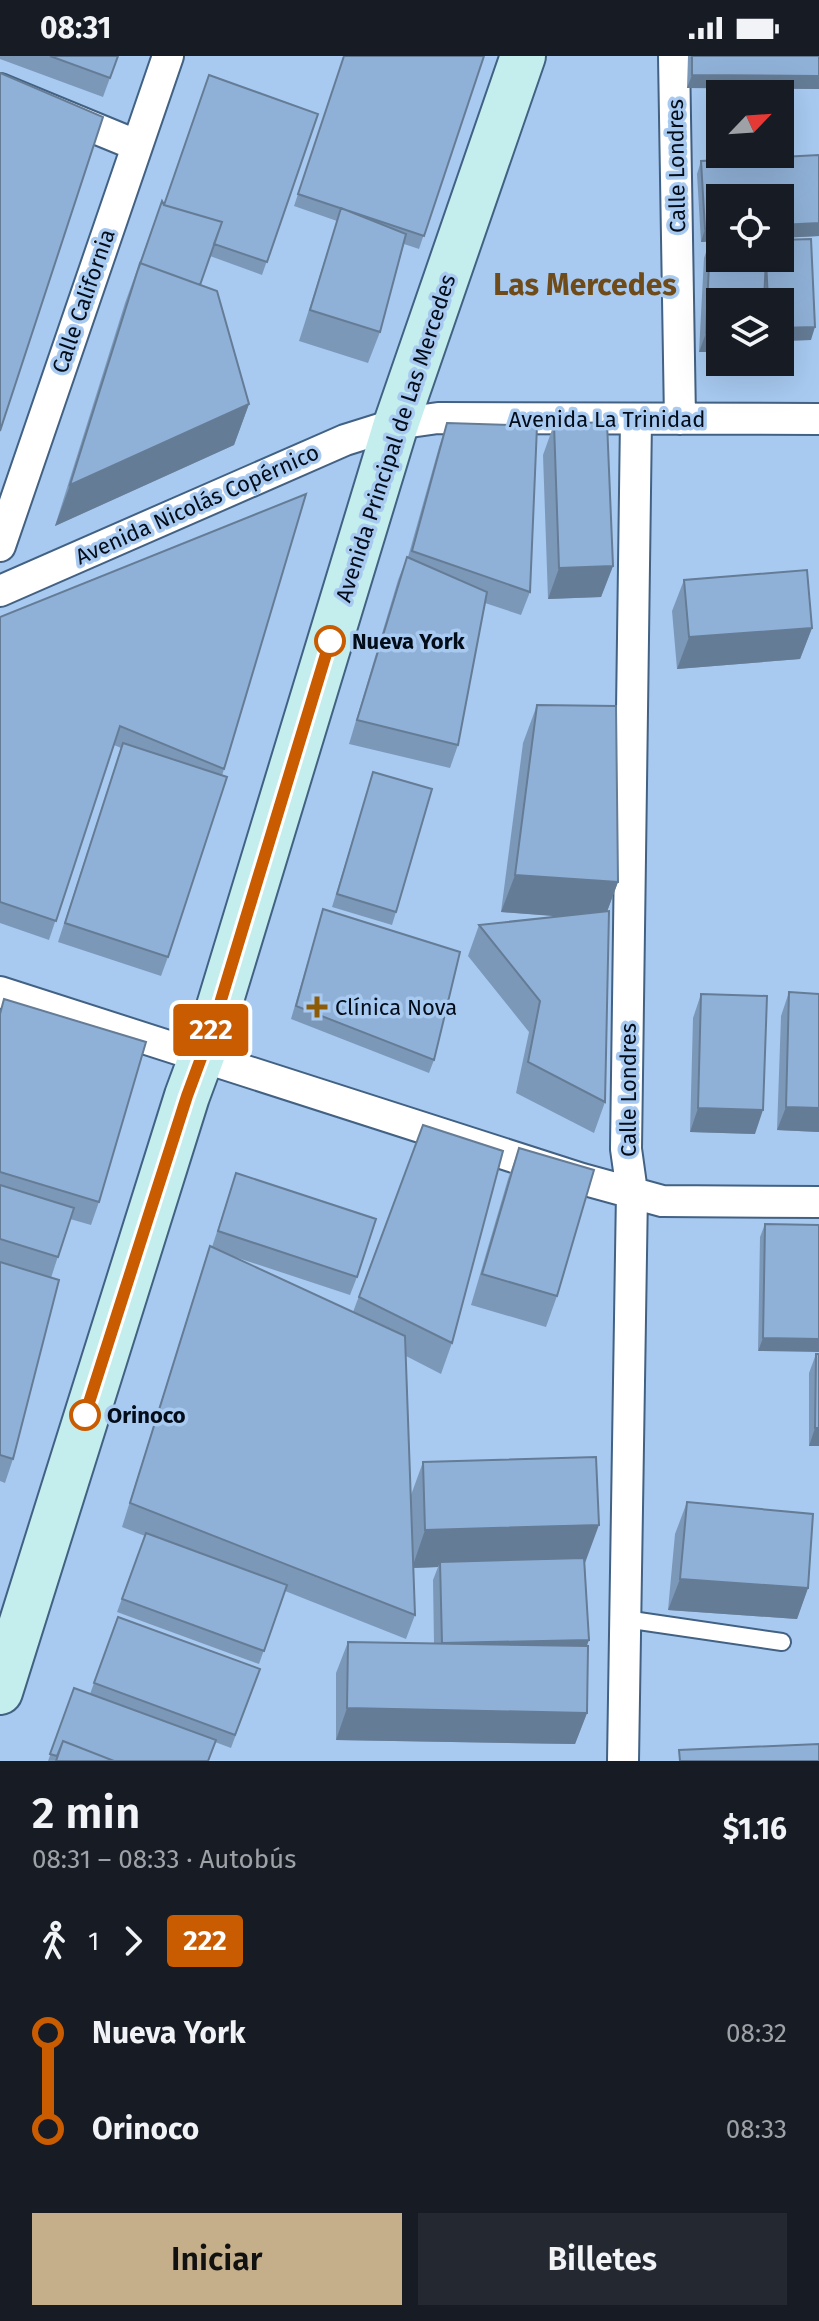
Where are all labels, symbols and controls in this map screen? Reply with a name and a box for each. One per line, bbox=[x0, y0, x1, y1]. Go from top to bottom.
text: 08:31 bbox=[40, 10, 112, 46]
north arrow bbox=[706, 80, 794, 168]
map controls bbox=[706, 80, 794, 376]
street label: Calle Londres bbox=[662, 99, 691, 233]
button: locate bbox=[706, 184, 794, 272]
street label: Calle California bbox=[46, 226, 121, 377]
district label: Las Mercedes bbox=[493, 267, 677, 303]
street label: Avenida Principal de Las Mercedes bbox=[330, 271, 461, 605]
button: layers bbox=[706, 288, 794, 376]
street label: Avenida La Trinidad bbox=[509, 406, 705, 433]
street label: Avenida Nicolás Copérnico bbox=[71, 438, 323, 570]
marker: Nueva York bbox=[315, 626, 345, 656]
place label: Nueva York bbox=[352, 628, 465, 655]
place label: Clínica Nova bbox=[335, 994, 457, 1021]
marker: Clínica Nova bbox=[306, 996, 328, 1018]
line badge: 222 bbox=[165, 1004, 257, 1056]
text: 222 bbox=[189, 1013, 233, 1046]
street label: Calle Londres bbox=[615, 1023, 642, 1157]
marker: Orinoco bbox=[70, 1400, 100, 1430]
place label: Orinoco bbox=[107, 1402, 186, 1429]
text: 2 min bbox=[32, 1787, 140, 1840]
text: $1.16 bbox=[723, 1811, 787, 1847]
text: 08:31 – 08:33 · Autobús bbox=[32, 1844, 296, 1875]
icon: walk bbox=[32, 1919, 76, 1963]
icon: forward bbox=[111, 1919, 155, 1963]
text: 222 bbox=[183, 1924, 227, 1957]
text: 1 bbox=[88, 1926, 99, 1957]
text: Nueva York bbox=[92, 2015, 246, 2051]
text: 08:32 bbox=[726, 2018, 787, 2049]
text: Orinoco bbox=[92, 2111, 199, 2147]
text: 08:33 bbox=[726, 2114, 787, 2145]
button: Iniciar bbox=[32, 2213, 402, 2305]
button: Billetes bbox=[418, 2213, 787, 2305]

